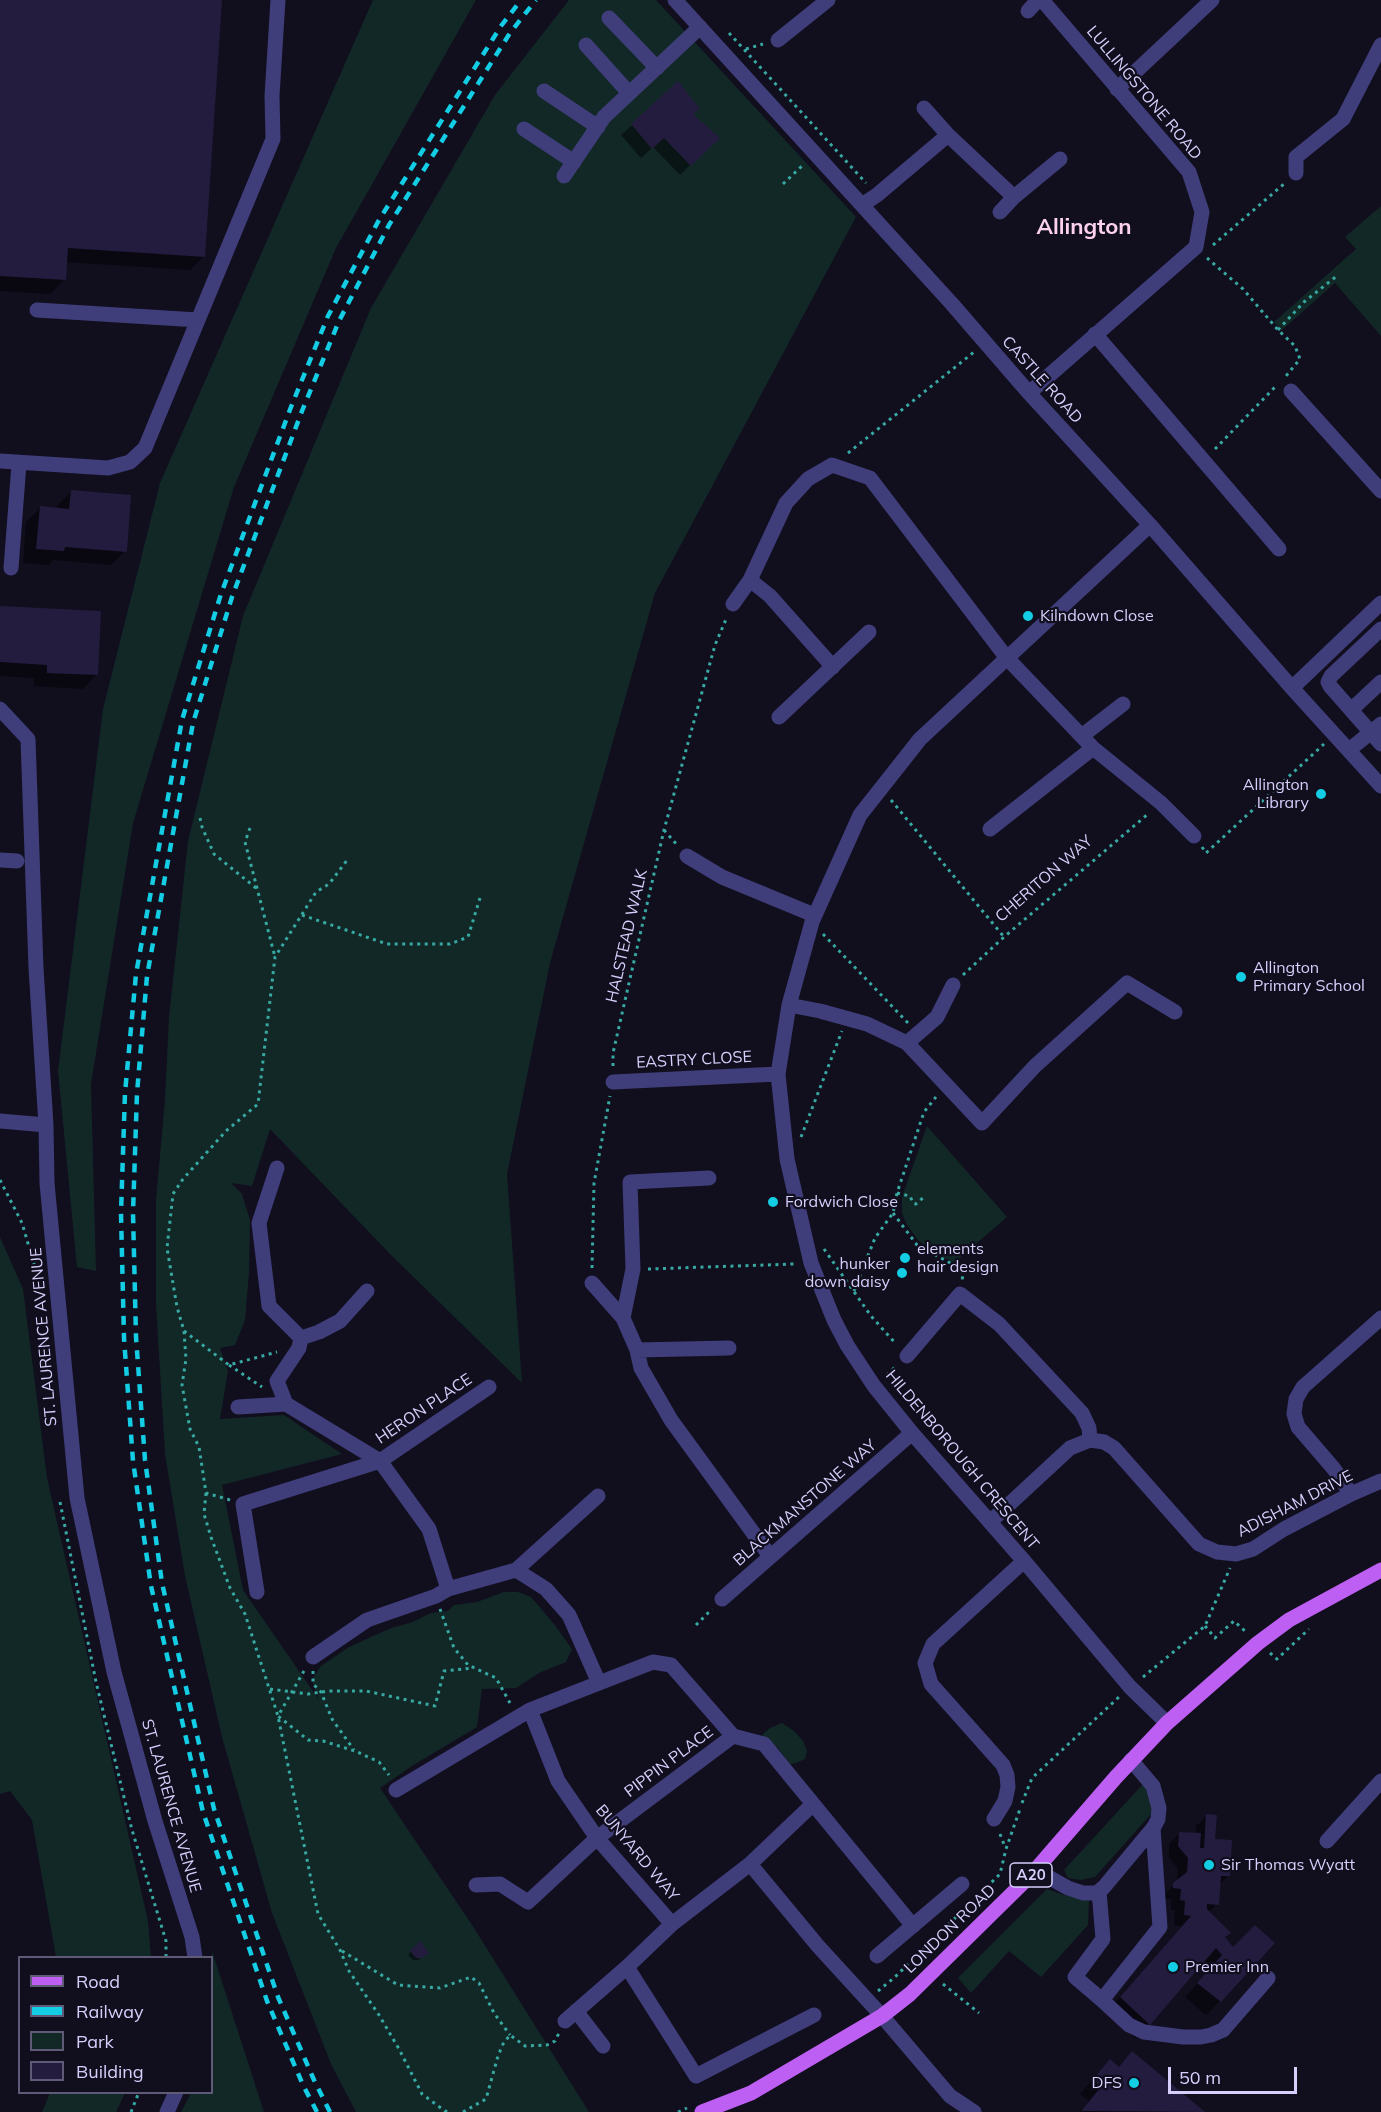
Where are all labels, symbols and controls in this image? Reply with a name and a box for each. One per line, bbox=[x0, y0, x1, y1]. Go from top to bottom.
street label: LULLINGSTONE ROAD bbox=[1082, 22, 1206, 164]
district label: Allington bbox=[1036, 214, 1132, 240]
street label: CASTLE ROAD bbox=[998, 332, 1086, 428]
place label: Kilndown Close bbox=[1040, 606, 1154, 626]
marker: Kilndown Close bbox=[1021, 609, 1035, 623]
place label: Allington Library bbox=[1243, 775, 1309, 813]
marker: Allington Library bbox=[1314, 787, 1328, 801]
street label: CHERITON WAY bbox=[991, 832, 1097, 926]
street label: HALSTEAD WALK bbox=[602, 867, 652, 1005]
place label: Allington Primary School bbox=[1253, 958, 1365, 996]
marker: Allington Primary School bbox=[1234, 970, 1248, 984]
street label: EASTRY CLOSE bbox=[636, 1047, 752, 1073]
place label: Fordwich Close bbox=[785, 1192, 898, 1212]
marker: Fordwich Close bbox=[766, 1195, 780, 1209]
place label: elements hair design bbox=[917, 1239, 999, 1277]
street label: ST. LAURENCE AVENUE bbox=[27, 1247, 61, 1427]
marker: elements hair design bbox=[898, 1251, 912, 1265]
place label: hunker down daisy bbox=[805, 1254, 890, 1292]
marker: hunker down daisy bbox=[895, 1266, 909, 1280]
street label: HILDENBOROUGH CRESCENT bbox=[881, 1366, 1043, 1554]
street label: HERON PLACE bbox=[372, 1370, 476, 1448]
street label: BLACKMANSTONE WAY bbox=[730, 1436, 880, 1570]
street label: ADISHAM DRIVE bbox=[1234, 1467, 1356, 1541]
street label: ST. LAURENCE AVENUE bbox=[137, 1717, 205, 1895]
street label: PIPPIN PLACE bbox=[621, 1722, 717, 1802]
street label: BUNYARD WAY bbox=[591, 1801, 683, 1905]
place label: Sir Thomas Wyatt bbox=[1221, 1855, 1355, 1875]
marker: Sir Thomas Wyatt bbox=[1202, 1858, 1216, 1872]
road number: A20 bbox=[1010, 1863, 1052, 1887]
street label: LONDON ROAD bbox=[900, 1881, 1000, 1977]
legend bbox=[18, 1956, 213, 2094]
place label: Premier Inn bbox=[1185, 1957, 1269, 1977]
marker: Premier Inn bbox=[1166, 1960, 1180, 1974]
text: Road bbox=[76, 1970, 120, 1993]
text: Railway bbox=[76, 2000, 144, 2023]
text: Park bbox=[76, 2030, 114, 2053]
scale bar bbox=[1171, 2055, 1300, 2093]
text: Building bbox=[76, 2060, 144, 2083]
text: 50 m bbox=[1179, 2066, 1221, 2089]
place label: DFS bbox=[1091, 2073, 1122, 2093]
marker: DFS bbox=[1127, 2076, 1141, 2090]

